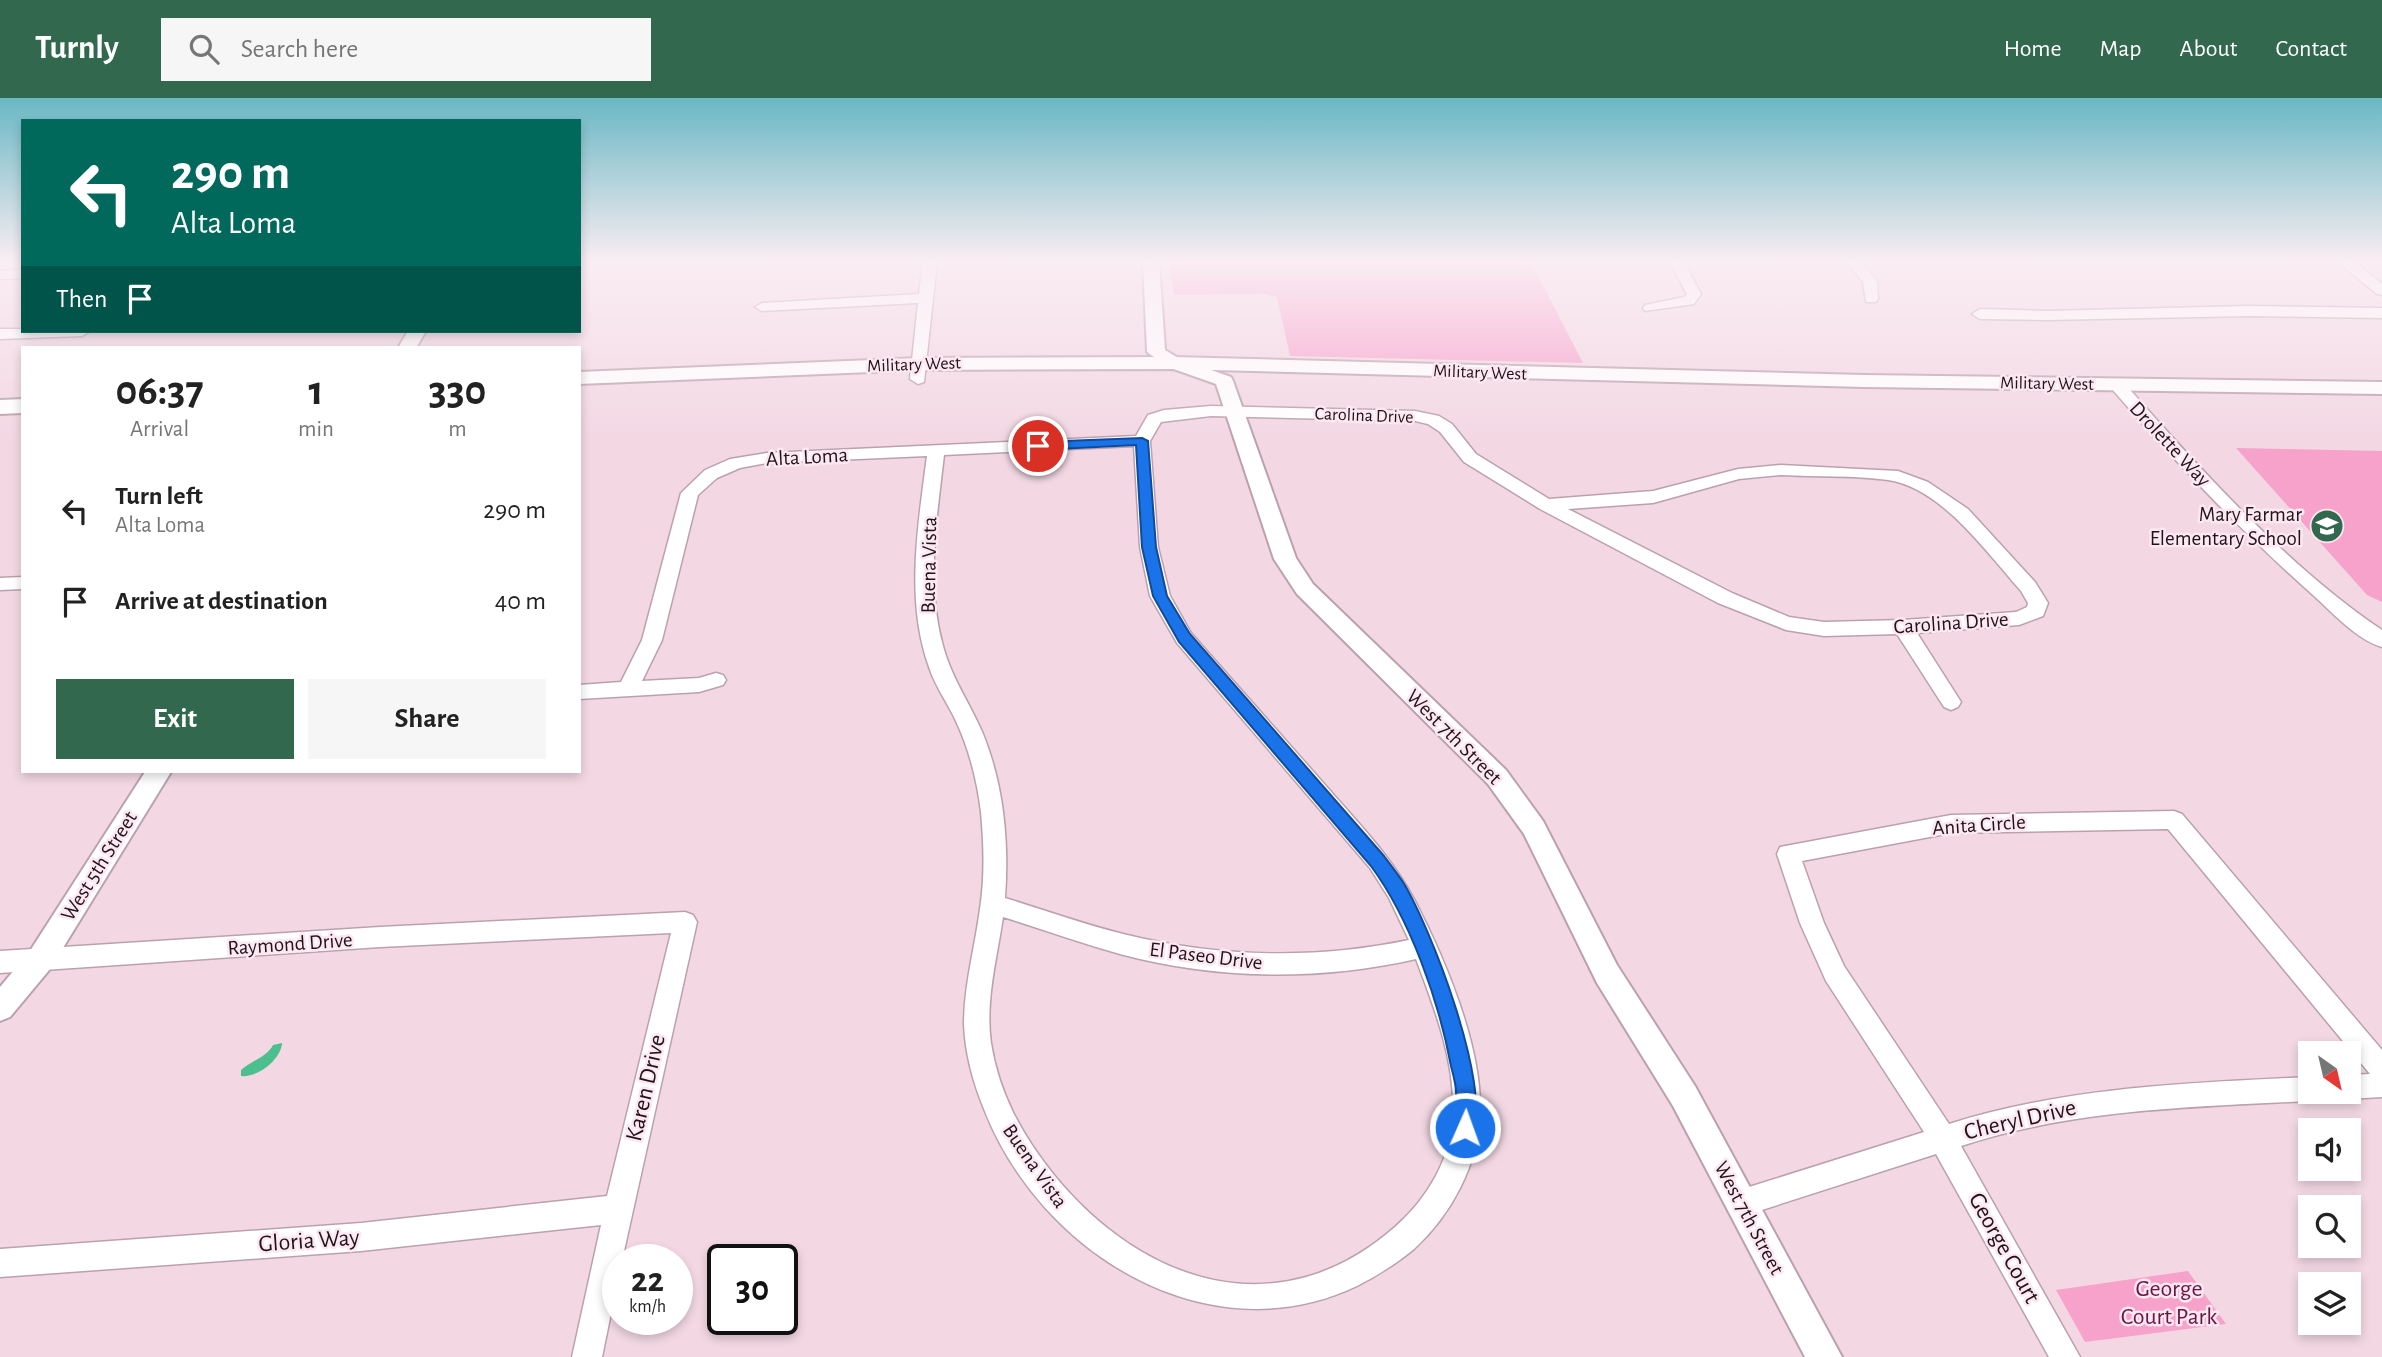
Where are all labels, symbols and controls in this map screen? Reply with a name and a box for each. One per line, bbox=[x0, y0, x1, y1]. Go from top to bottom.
search box bbox=[161, 18, 651, 81]
icon: search bbox=[185, 30, 223, 68]
text: Turnly bbox=[35, 32, 119, 65]
text: Search here bbox=[241, 36, 358, 62]
text: Home bbox=[2004, 37, 2062, 61]
text: Map bbox=[2100, 37, 2142, 61]
text: About bbox=[2180, 37, 2237, 61]
text: Contact bbox=[2275, 37, 2347, 61]
icon: left bbox=[56, 147, 147, 238]
text: 290 m bbox=[171, 149, 290, 198]
text: Alta Loma bbox=[171, 207, 296, 239]
icon: arrive bbox=[121, 280, 159, 318]
text: Then bbox=[56, 286, 107, 312]
street label: Military West bbox=[867, 354, 961, 376]
street label: Military West bbox=[1433, 362, 1527, 384]
text: 06:37 bbox=[116, 370, 204, 412]
text: 1 bbox=[308, 370, 324, 412]
text: 330 bbox=[428, 370, 486, 412]
street label: Military West bbox=[2000, 374, 2094, 394]
street label: Drolette Way bbox=[2126, 397, 2214, 491]
street label: Carolina Drive bbox=[1314, 405, 1414, 427]
pin bbox=[1008, 416, 1068, 476]
text: Arrival bbox=[130, 418, 189, 441]
text: min bbox=[298, 418, 334, 441]
text: m bbox=[448, 418, 467, 441]
icon: arrive bbox=[1019, 427, 1057, 465]
street label: Alta Loma bbox=[765, 444, 849, 470]
text: Turn left bbox=[115, 483, 203, 509]
icon: left bbox=[56, 492, 94, 530]
text: 290 m bbox=[483, 497, 546, 523]
place label: Mary Farmar Elementary School bbox=[2150, 504, 2302, 549]
school or university icon: Mary Farmar Elementary School bbox=[2308, 507, 2346, 545]
text: Alta Loma bbox=[115, 514, 205, 537]
street label: Buena Vista bbox=[918, 516, 940, 614]
icon: arrive bbox=[56, 583, 94, 621]
text: Arrive at destination bbox=[115, 588, 328, 614]
text: 40 m bbox=[495, 588, 546, 614]
street label: Carolina Drive bbox=[1893, 608, 2009, 638]
button: Exit bbox=[56, 679, 294, 759]
button: Share bbox=[308, 679, 546, 759]
street label: West 7th Street bbox=[1402, 685, 1506, 789]
street label: West 5th Street bbox=[57, 807, 141, 924]
street label: Anita Circle bbox=[1932, 811, 2026, 839]
street label: Raymond Drive bbox=[227, 929, 353, 959]
street label: El Paseo Drive bbox=[1148, 939, 1264, 973]
street label: Karen Drive bbox=[622, 1032, 670, 1144]
north arrow bbox=[2298, 1041, 2361, 1104]
map controls bbox=[2298, 1041, 2361, 1335]
position arrow bbox=[1428, 1091, 1502, 1165]
street label: Cheryl Drive bbox=[1962, 1095, 2078, 1145]
button: sound bbox=[2298, 1118, 2361, 1181]
street label: Buena Vista bbox=[999, 1120, 1072, 1212]
street label: West 7th Street bbox=[1710, 1158, 1788, 1278]
street label: George Court bbox=[1964, 1189, 2044, 1308]
button: search bbox=[2298, 1195, 2361, 1258]
street label: Gloria Way bbox=[258, 1225, 360, 1257]
speed limit sign: 30 bbox=[707, 1244, 798, 1335]
text: 22 bbox=[631, 1263, 664, 1298]
button: layers bbox=[2298, 1272, 2361, 1335]
park label: George Court Park bbox=[2121, 1277, 2217, 1329]
text: km/h bbox=[629, 1298, 666, 1316]

